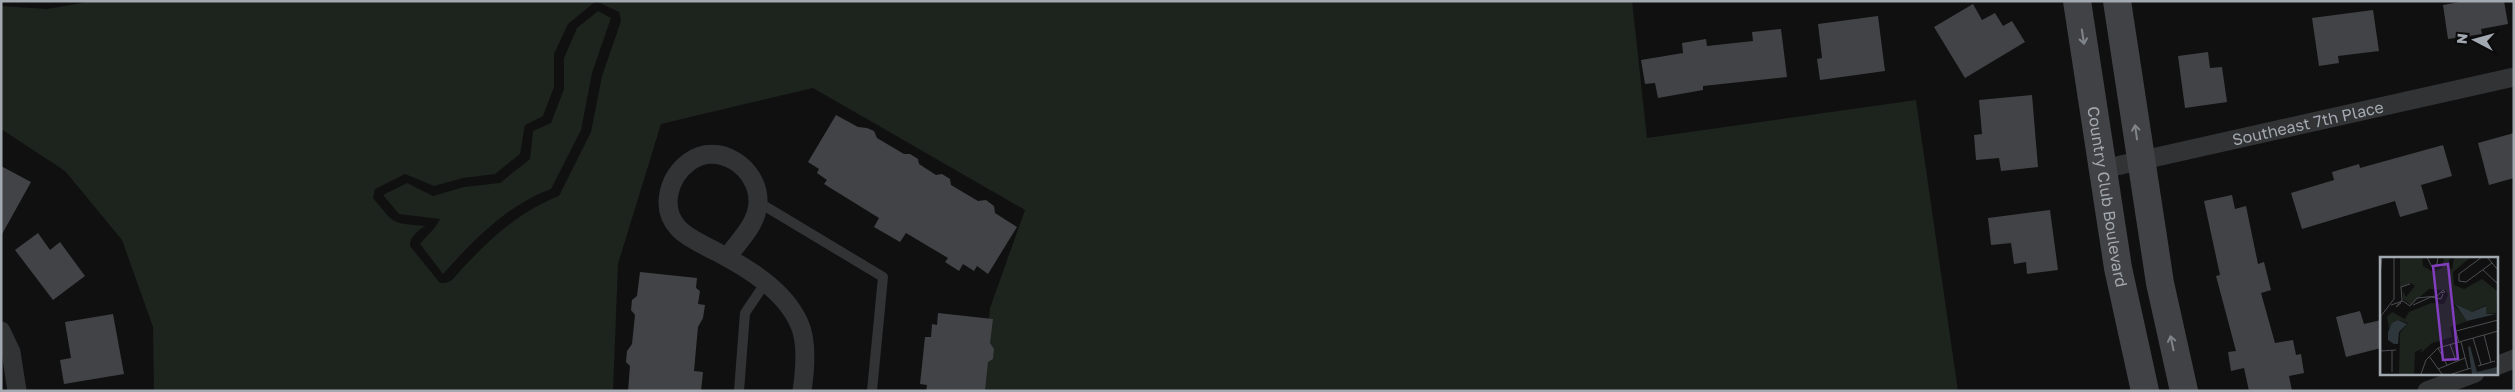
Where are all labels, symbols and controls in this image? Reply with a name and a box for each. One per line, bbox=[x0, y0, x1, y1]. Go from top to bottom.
north arrow bbox=[2450, 15, 2500, 65]
one-way arrow bbox=[2078, 29, 2088, 45]
text: N bbox=[2453, 32, 2471, 45]
street label: Southeast 7th Place bbox=[2230, 97, 2385, 150]
street label: Country Club Boulevard bbox=[2083, 105, 2132, 289]
one-way arrow bbox=[2131, 124, 2141, 140]
inset map bbox=[2380, 257, 2498, 374]
one-way arrow bbox=[2167, 336, 2176, 352]

